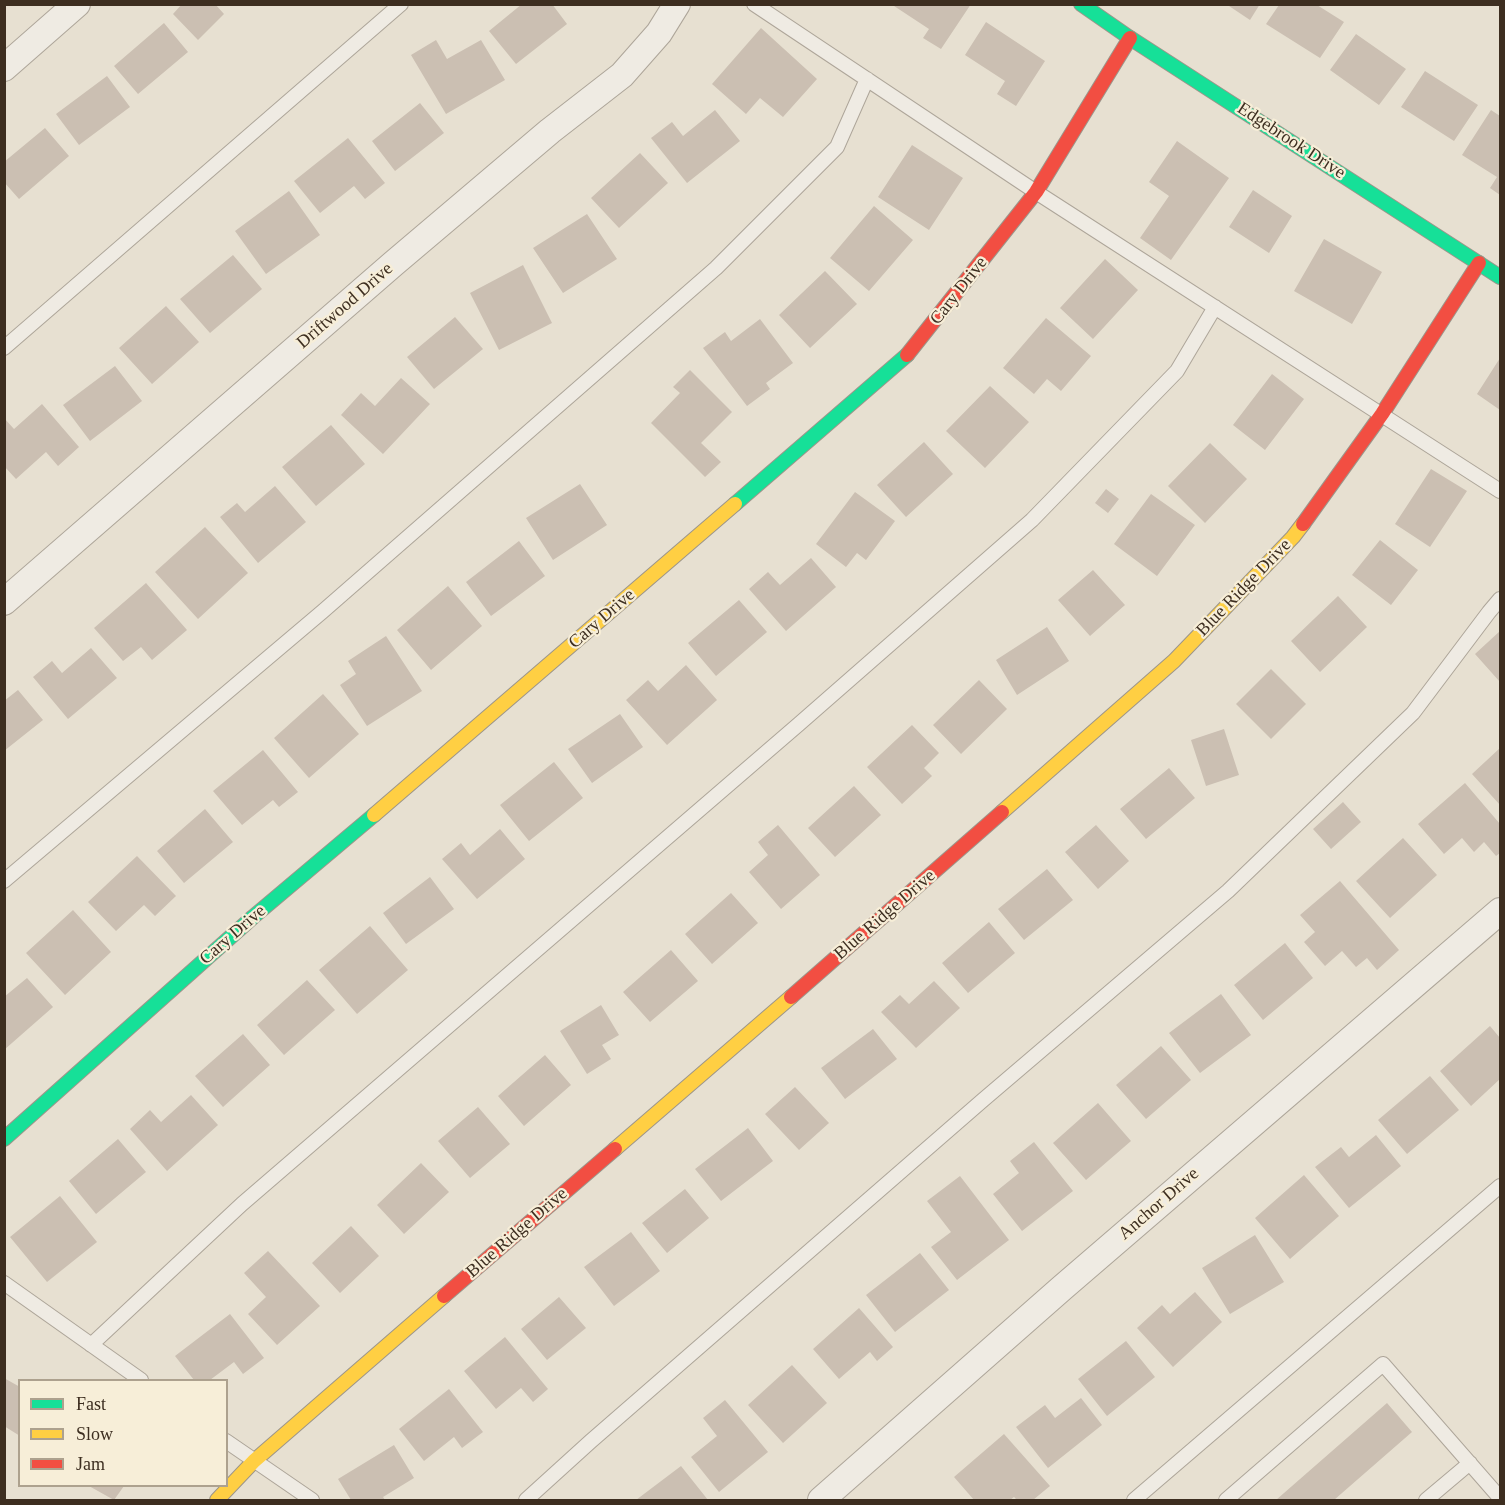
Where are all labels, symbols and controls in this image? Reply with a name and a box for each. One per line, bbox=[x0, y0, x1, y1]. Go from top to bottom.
street label: Edgebrook Drive bbox=[1233, 98, 1349, 184]
street label: Cary Drive bbox=[926, 253, 992, 329]
street label: Driftwood Drive bbox=[292, 258, 398, 354]
street label: Blue Ridge Drive bbox=[1192, 535, 1296, 641]
street label: Cary Drive bbox=[565, 584, 639, 654]
street label: Blue Ridge Drive bbox=[830, 865, 940, 965]
street label: Cary Drive bbox=[196, 900, 270, 970]
street label: Anchor Drive bbox=[1114, 1163, 1204, 1245]
street label: Blue Ridge Drive bbox=[462, 1183, 572, 1283]
legend bbox=[18, 1379, 228, 1487]
text: Fast bbox=[76, 1394, 106, 1414]
text: Slow bbox=[76, 1424, 113, 1444]
text: Jam bbox=[76, 1454, 105, 1474]

